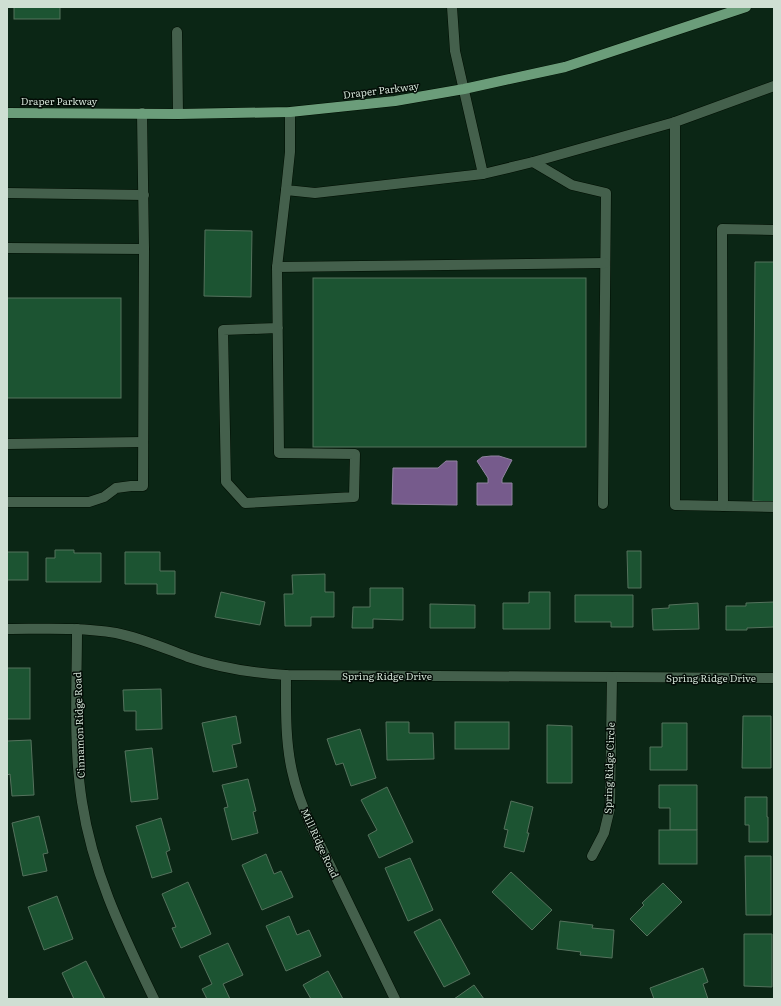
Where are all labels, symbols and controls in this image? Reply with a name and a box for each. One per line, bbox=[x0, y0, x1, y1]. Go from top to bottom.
street label: Draper Parkway bbox=[342, 77, 420, 102]
street label: Draper Parkway bbox=[21, 93, 98, 108]
street label: Spring Ridge Drive bbox=[342, 668, 432, 683]
street label: Spring Ridge Drive bbox=[666, 670, 756, 685]
street label: Cinnamon Ridge Road bbox=[69, 672, 88, 778]
street label: Spring Ridge Circle bbox=[599, 722, 618, 814]
street label: Mill Ridge Road bbox=[298, 805, 343, 880]

